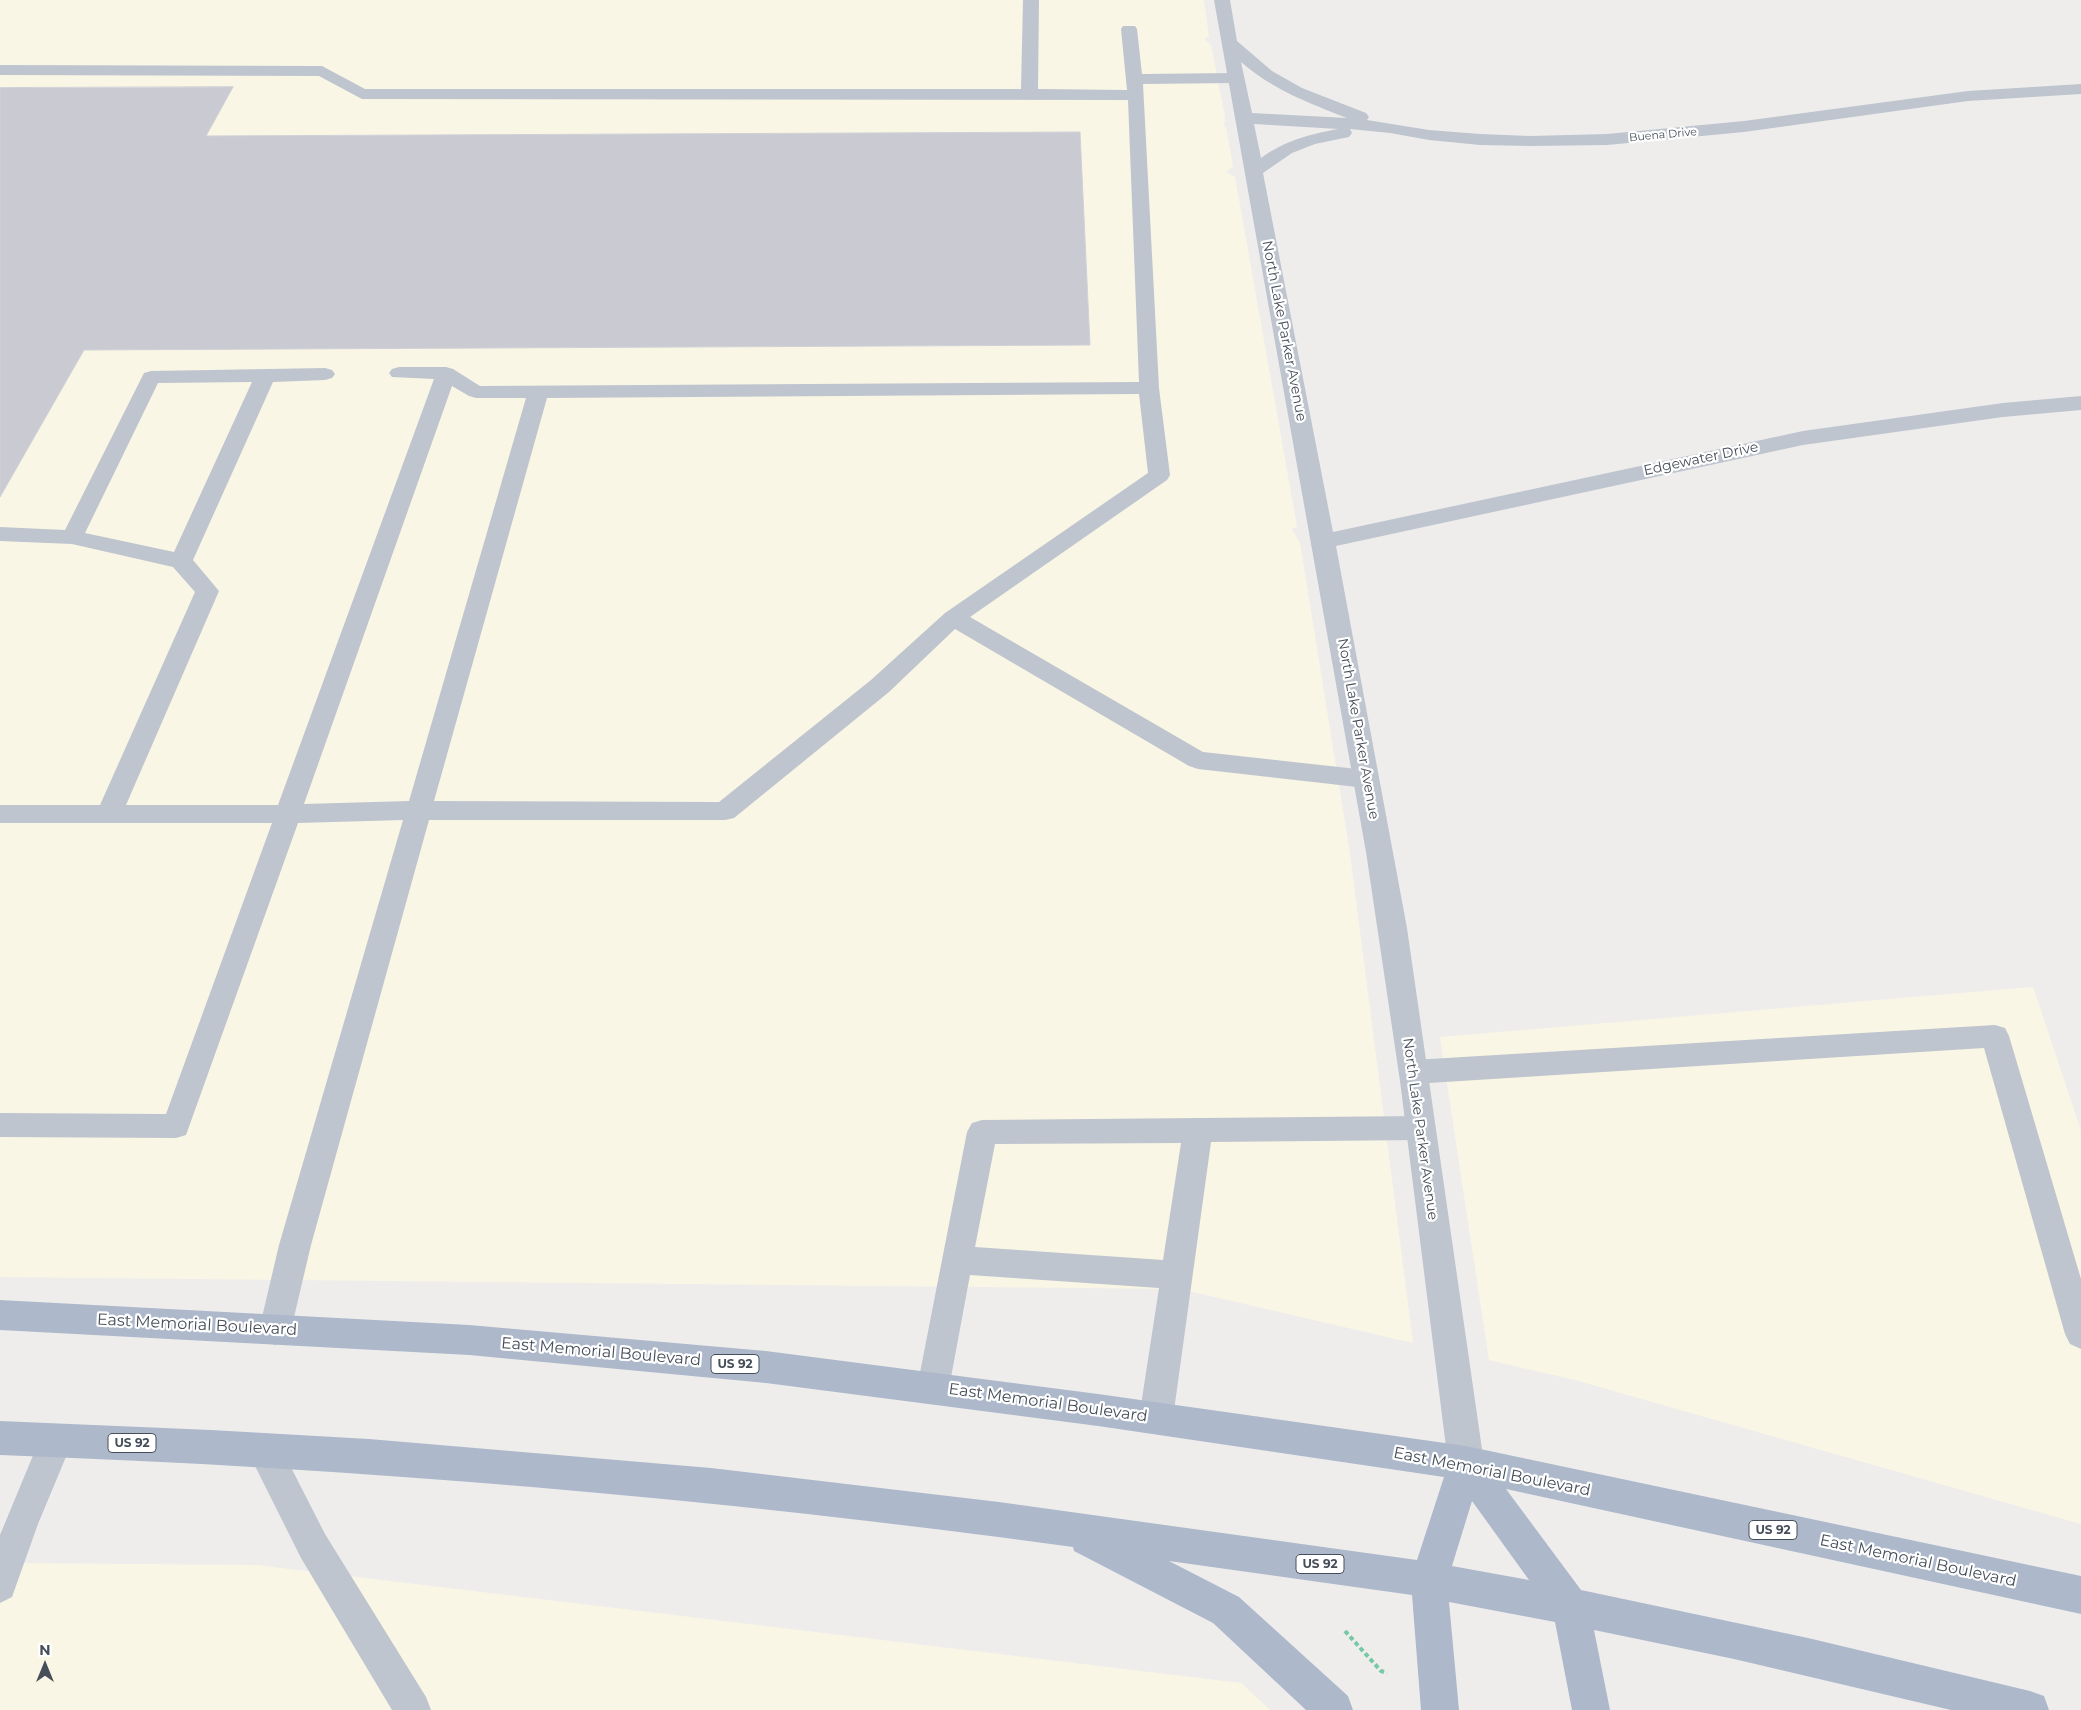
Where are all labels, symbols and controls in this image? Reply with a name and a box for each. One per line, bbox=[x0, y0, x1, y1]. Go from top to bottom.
street label: Buena Drive bbox=[1629, 125, 1697, 145]
street label: North Lake Parker Avenue bbox=[1258, 239, 1310, 423]
street label: Edgewater Drive bbox=[1642, 439, 1760, 479]
street label: North Lake Parker Avenue bbox=[1334, 637, 1382, 821]
street label: North Lake Parker Avenue bbox=[1399, 1037, 1441, 1221]
street label: East Memorial Boulevard bbox=[96, 1310, 298, 1340]
street label: East Memorial Boulevard bbox=[500, 1334, 702, 1370]
road number: US 92 bbox=[711, 1355, 759, 1374]
street label: East Memorial Boulevard bbox=[947, 1380, 1149, 1426]
road number: US 92 bbox=[108, 1434, 156, 1452]
street label: East Memorial Boulevard bbox=[1392, 1443, 1592, 1501]
road number: US 92 bbox=[1749, 1520, 1797, 1540]
street label: East Memorial Boulevard bbox=[1818, 1531, 2018, 1591]
road number: US 92 bbox=[1296, 1555, 1344, 1574]
north arrow bbox=[20, 1640, 70, 1690]
text: N bbox=[39, 1641, 51, 1659]

